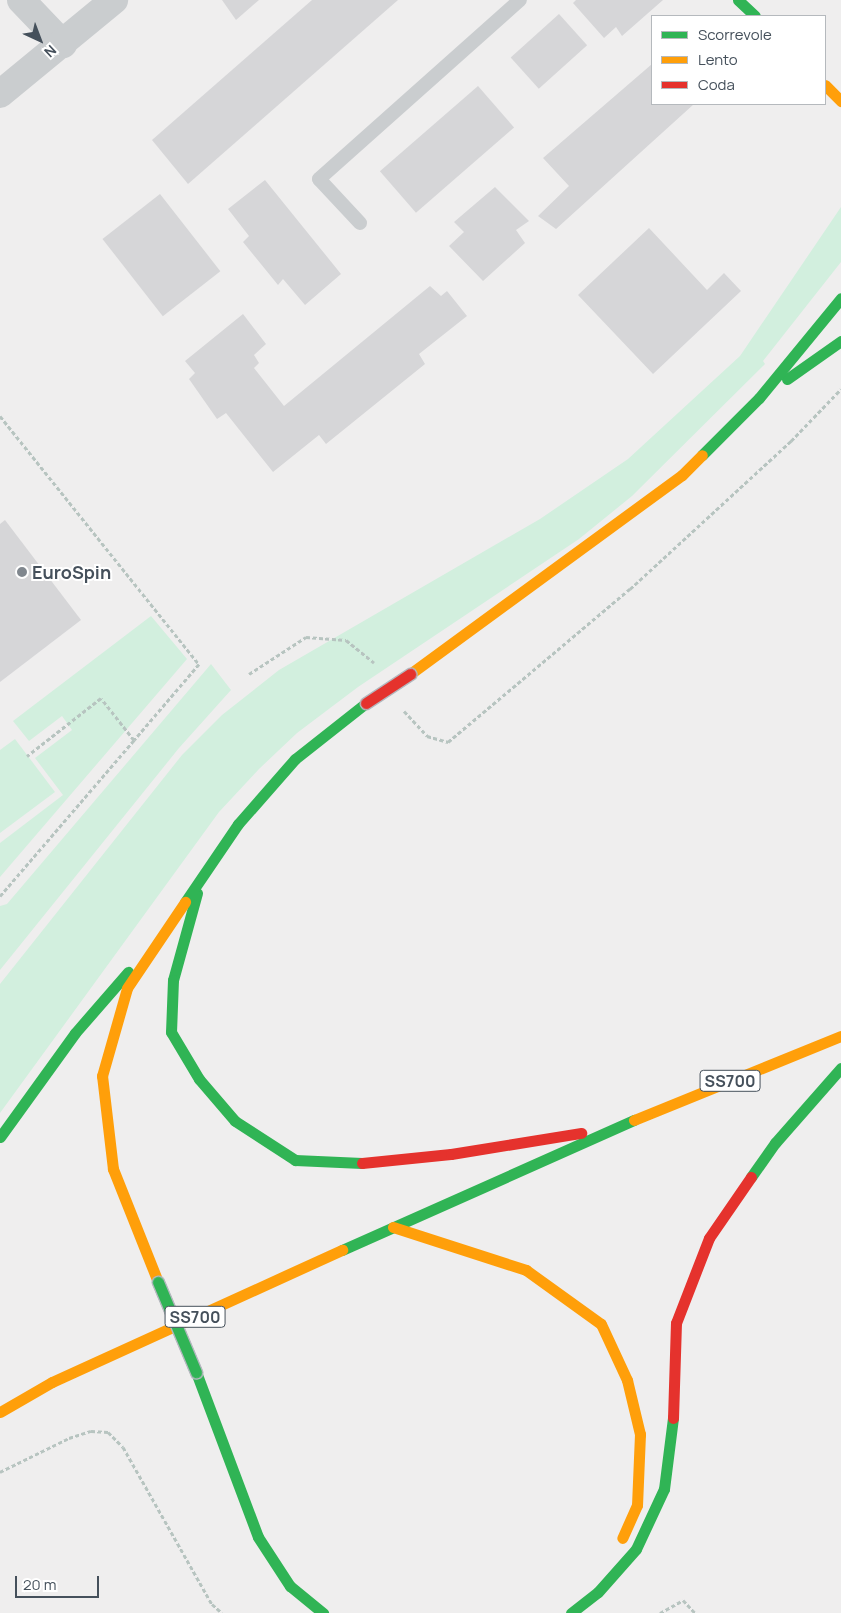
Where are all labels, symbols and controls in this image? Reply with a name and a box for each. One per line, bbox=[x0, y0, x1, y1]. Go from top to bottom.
north arrow bbox=[15, 15, 65, 65]
legend bbox=[651, 15, 826, 105]
text: Scorrevole bbox=[698, 24, 772, 45]
text: N bbox=[40, 41, 61, 62]
text: Lento bbox=[698, 49, 738, 70]
text: Coda bbox=[698, 74, 735, 95]
place label: EuroSpin bbox=[32, 561, 111, 583]
marker: EuroSpin bbox=[16, 566, 28, 578]
road number: SS700 bbox=[699, 1068, 761, 1094]
road number: SS700 bbox=[164, 1304, 226, 1330]
scale bar bbox=[18, 1566, 101, 1598]
text: 20 m bbox=[23, 1574, 56, 1595]

